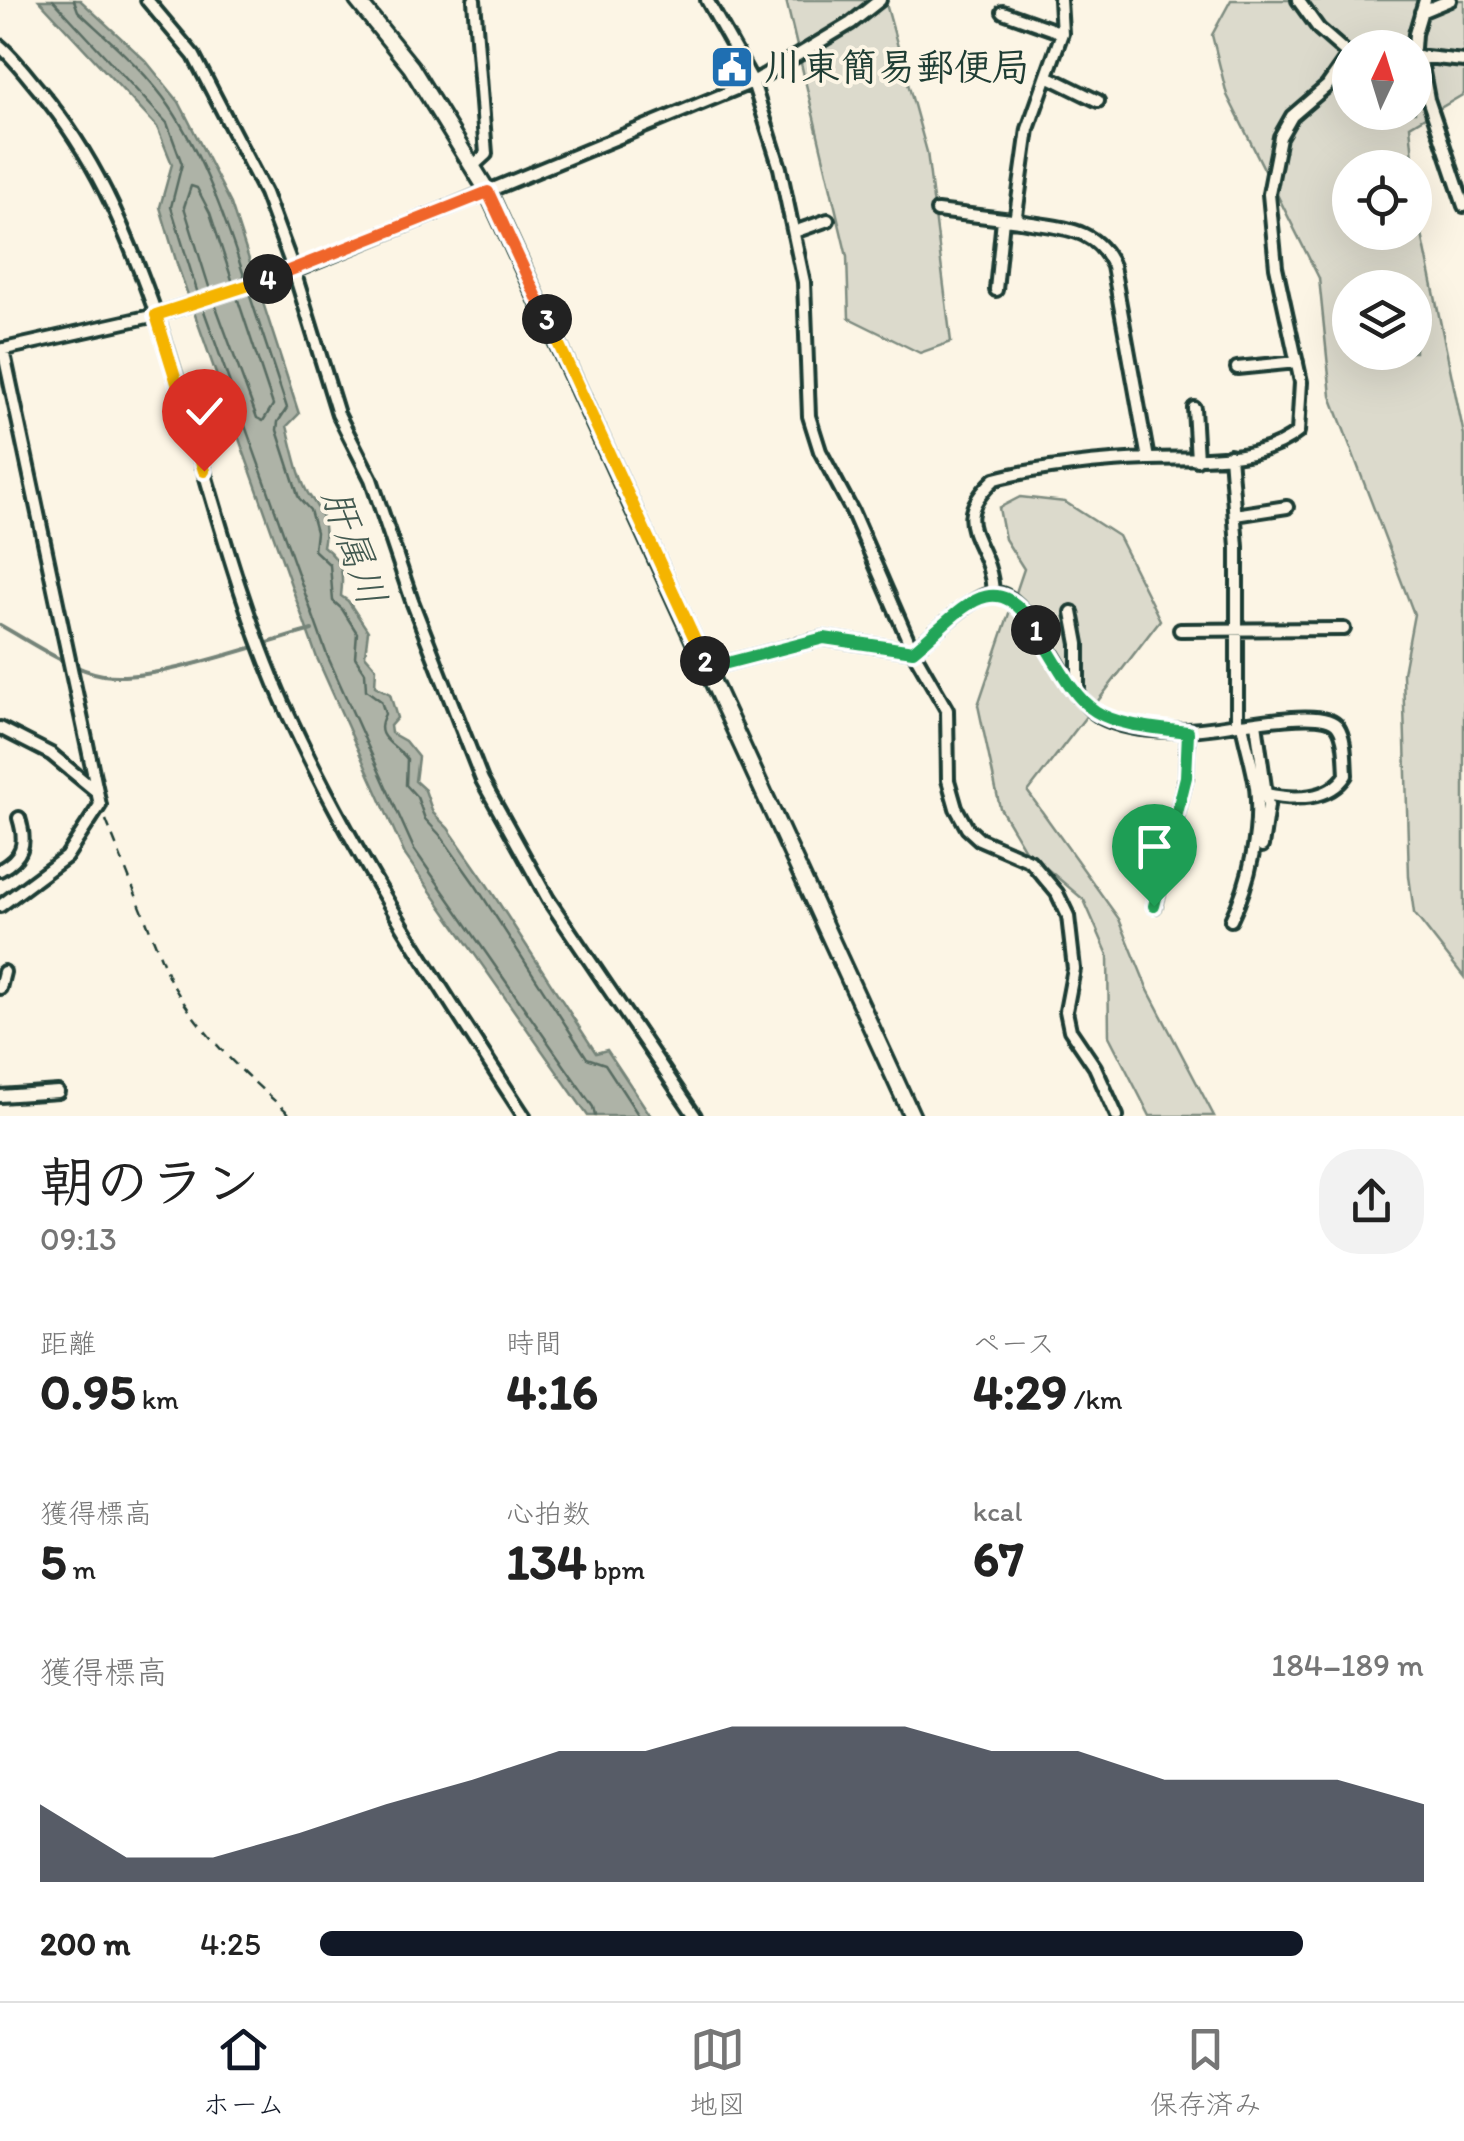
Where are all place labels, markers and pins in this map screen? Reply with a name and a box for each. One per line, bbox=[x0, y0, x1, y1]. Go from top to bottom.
public building icon: 川東簡易郵便局 bbox=[709, 44, 755, 90]
place label: 川東簡易郵便局 bbox=[764, 44, 1030, 90]
pin: 4 bbox=[243, 254, 293, 304]
pin: 3 bbox=[522, 294, 572, 344]
pin bbox=[162, 369, 247, 472]
pin: 1 bbox=[1011, 605, 1061, 655]
pin: 2 bbox=[680, 636, 730, 686]
pin bbox=[1112, 804, 1197, 907]

